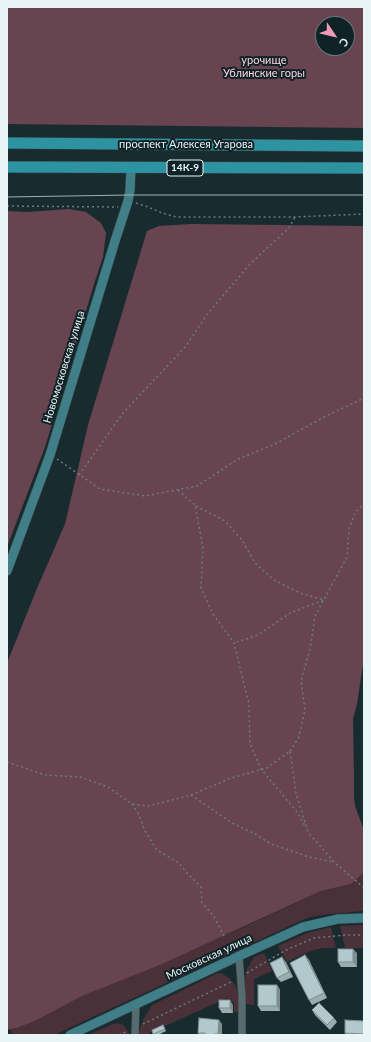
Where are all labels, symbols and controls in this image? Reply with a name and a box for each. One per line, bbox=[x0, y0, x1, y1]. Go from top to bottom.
north arrow bbox=[315, 16, 355, 56]
text: С bbox=[337, 36, 352, 49]
park label: урочище Ублинские горы bbox=[223, 53, 305, 79]
street label: проспект Алексея Угарова bbox=[119, 137, 253, 151]
road number: 14К-9 bbox=[167, 160, 203, 176]
street label: Новомосковская улица bbox=[41, 309, 87, 425]
street label: Московская улица bbox=[164, 931, 254, 983]

